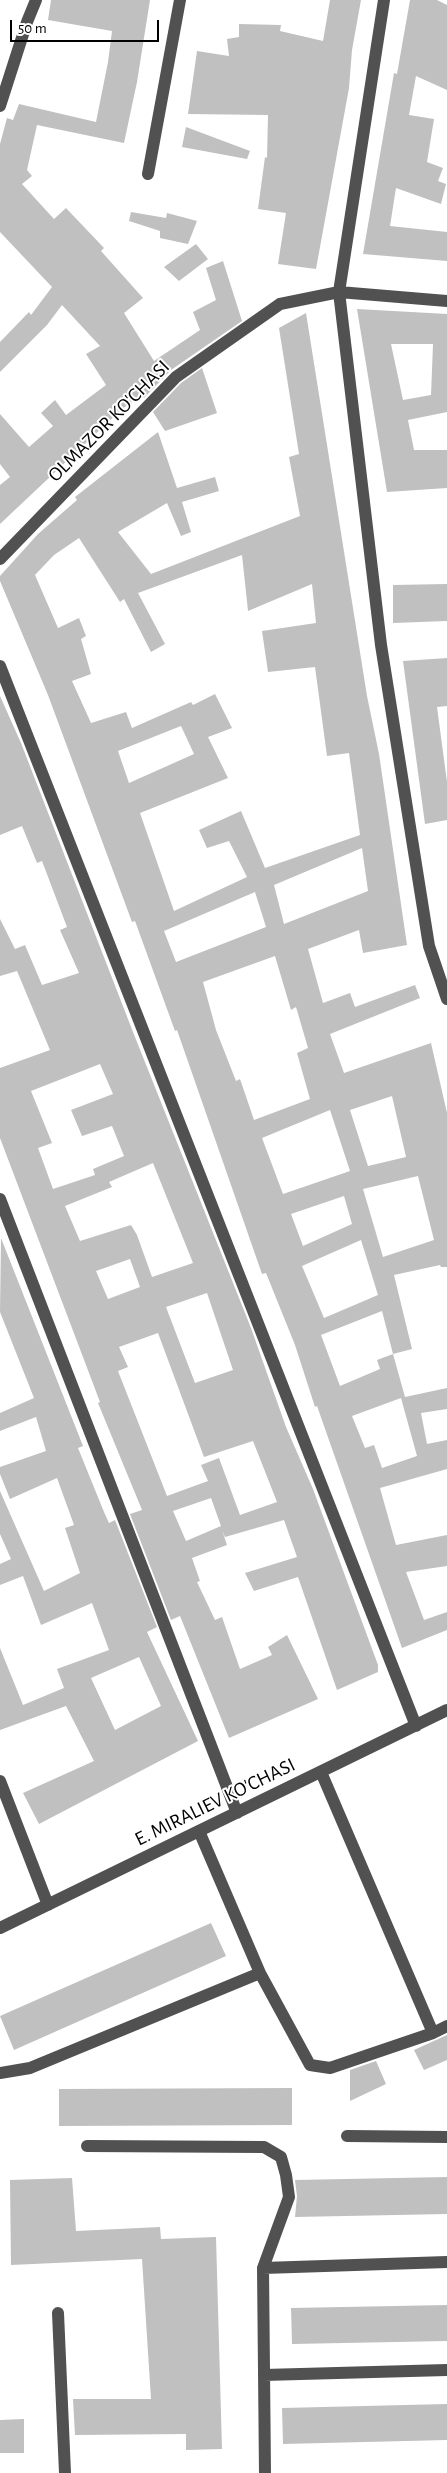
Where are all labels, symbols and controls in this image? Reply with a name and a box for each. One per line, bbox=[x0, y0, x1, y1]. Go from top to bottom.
scale bar bbox=[12, 10, 161, 42]
text: 50 m bbox=[18, 21, 47, 36]
street label: OLMAZOR KO'CHASI bbox=[43, 355, 175, 487]
street label: E. MIRALIEV KO'CHASI bbox=[131, 1753, 299, 1851]

